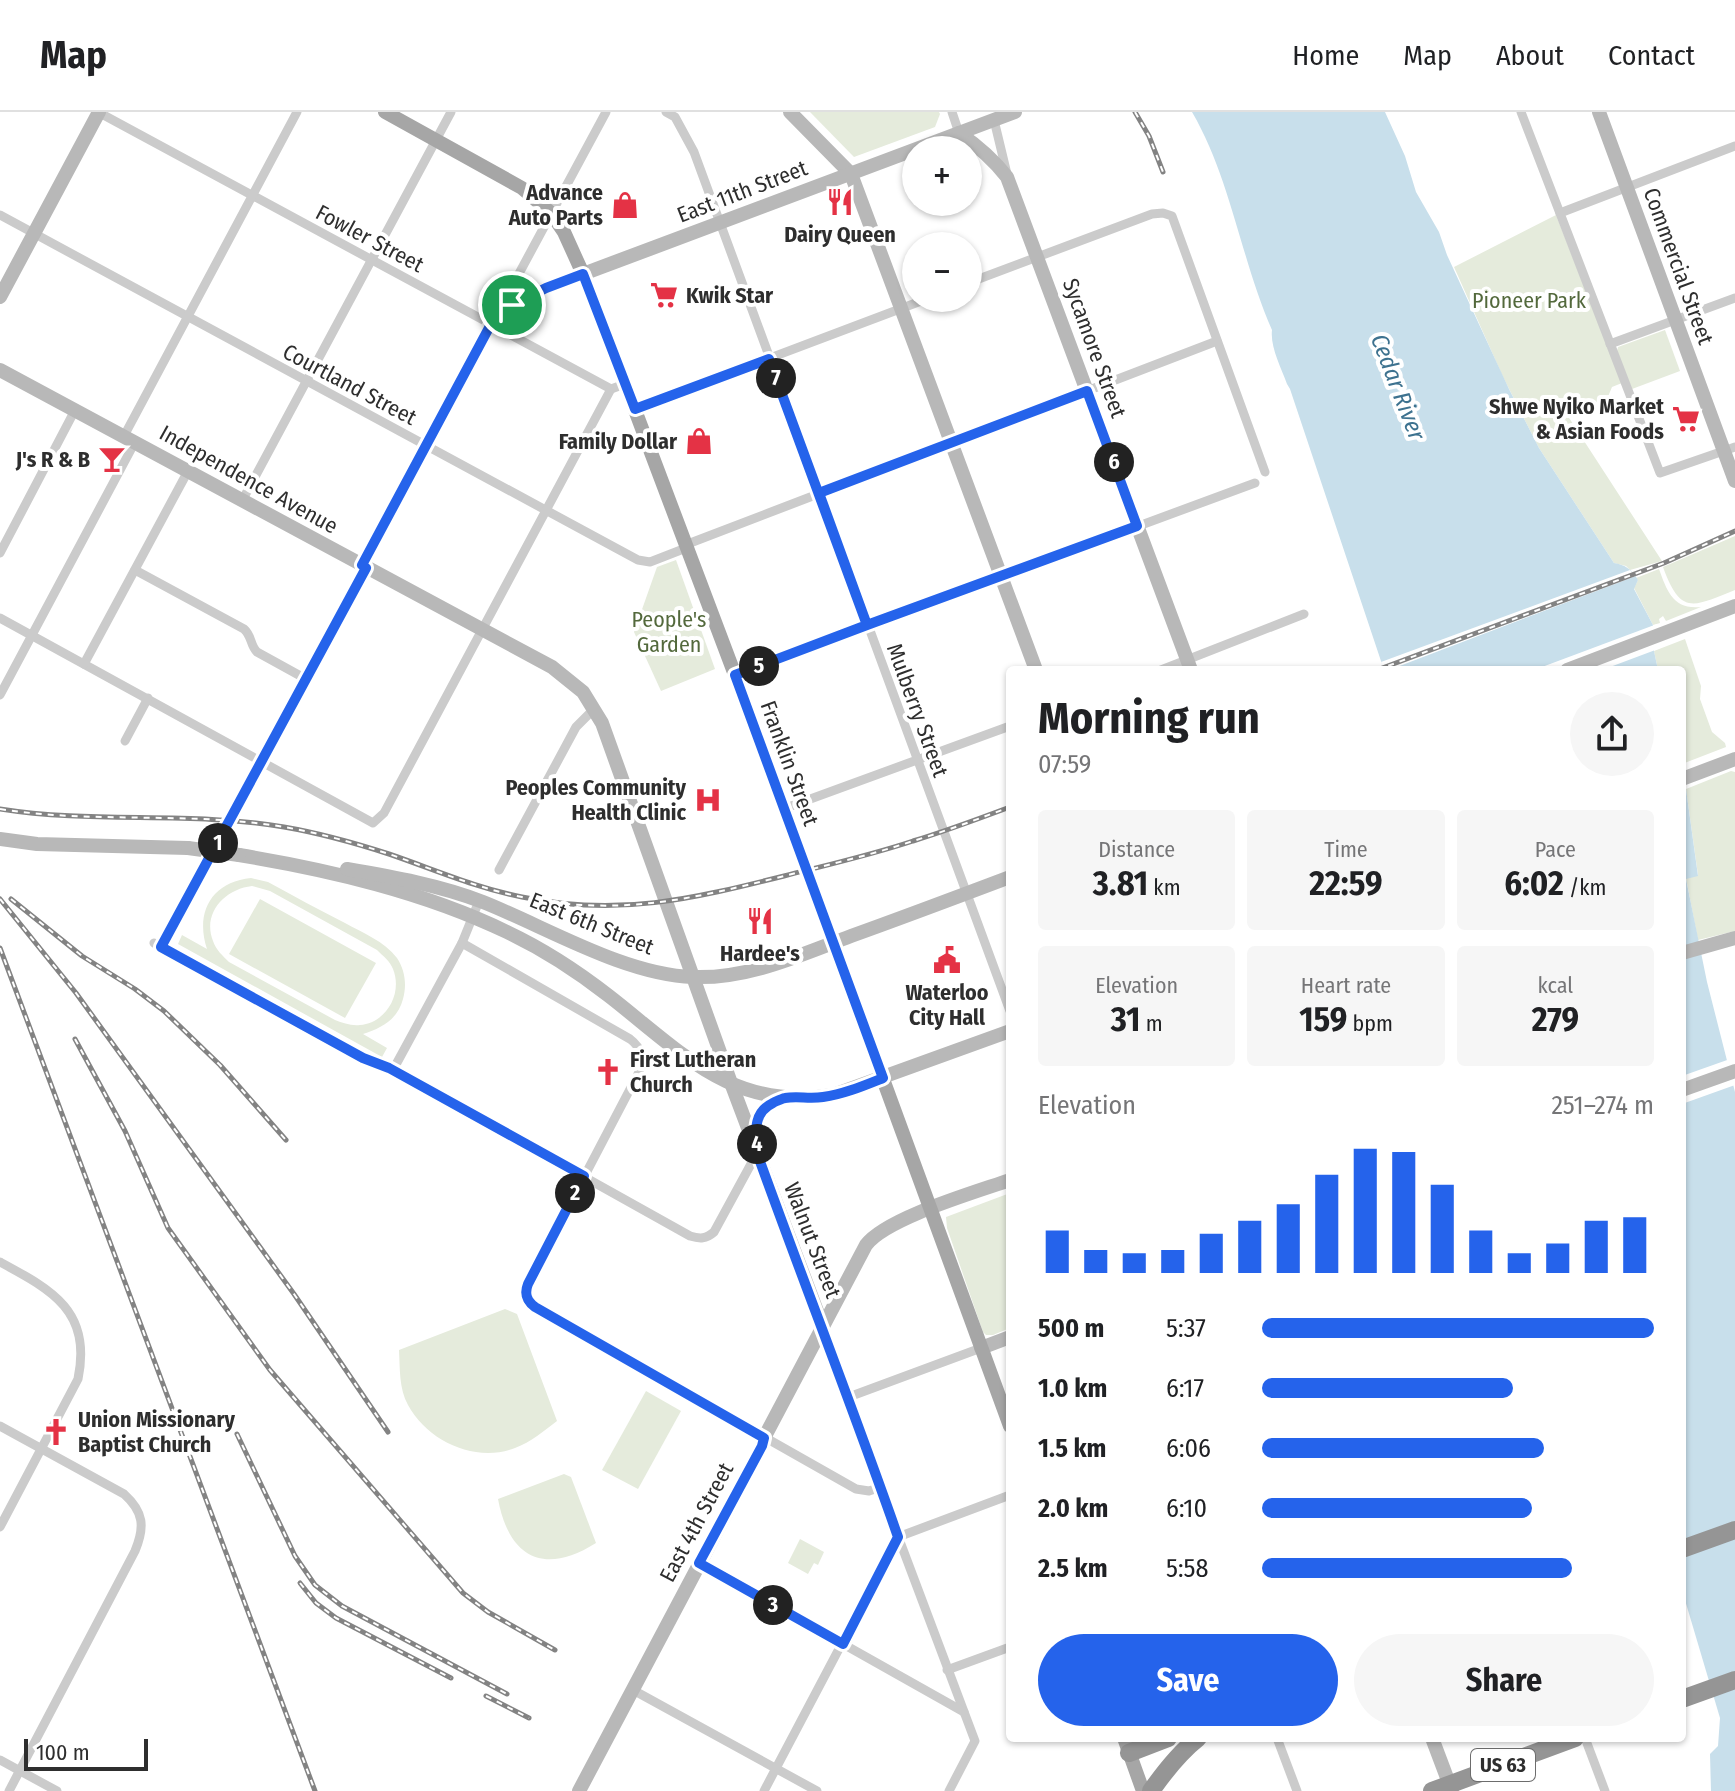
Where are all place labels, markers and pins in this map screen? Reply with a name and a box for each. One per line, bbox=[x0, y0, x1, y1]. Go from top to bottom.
place label: Advance Auto Parts bbox=[508, 179, 603, 231]
restaurant icon: Dairy Queen bbox=[825, 187, 855, 217]
shop icon: Advance Auto Parts bbox=[610, 190, 640, 220]
place label: Dairy Queen bbox=[784, 221, 896, 248]
pin bbox=[478, 271, 546, 339]
supermarket icon: Kwik Star bbox=[649, 280, 679, 310]
place label: Kwik Star bbox=[686, 282, 774, 309]
pin: 7 bbox=[756, 358, 796, 398]
place label: Shwe Nyiko Market & Asian Foods bbox=[1489, 393, 1664, 445]
supermarket icon: Shwe Nyiko Market & Asian Foods bbox=[1671, 404, 1701, 434]
shop icon: Family Dollar bbox=[684, 426, 714, 456]
place label: Family Dollar bbox=[559, 428, 678, 455]
pin: 6 bbox=[1094, 442, 1134, 482]
bar icon: J's R & B bbox=[97, 444, 127, 474]
place label: J's R & B bbox=[15, 446, 90, 473]
pin: 5 bbox=[739, 646, 779, 686]
place label: Peoples Community Health Clinic bbox=[505, 774, 687, 826]
hospital icon: Peoples Community Health Clinic bbox=[693, 785, 723, 815]
pin: 1 bbox=[198, 823, 238, 863]
restaurant icon: Hardee's bbox=[745, 906, 775, 936]
place label: Hardee's bbox=[720, 940, 800, 967]
public building icon: Waterloo City Hall bbox=[932, 945, 962, 975]
place label: Waterloo City Hall bbox=[905, 979, 989, 1031]
place label: First Lutheran Church bbox=[630, 1046, 756, 1098]
church icon: First Lutheran Church bbox=[593, 1057, 623, 1087]
pin: 4 bbox=[737, 1124, 777, 1164]
pin: 2 bbox=[555, 1173, 595, 1213]
place label: Union Missionary Baptist Church bbox=[78, 1406, 236, 1458]
church icon: Union Missionary Baptist Church bbox=[41, 1417, 71, 1447]
pin: 3 bbox=[753, 1585, 793, 1625]

